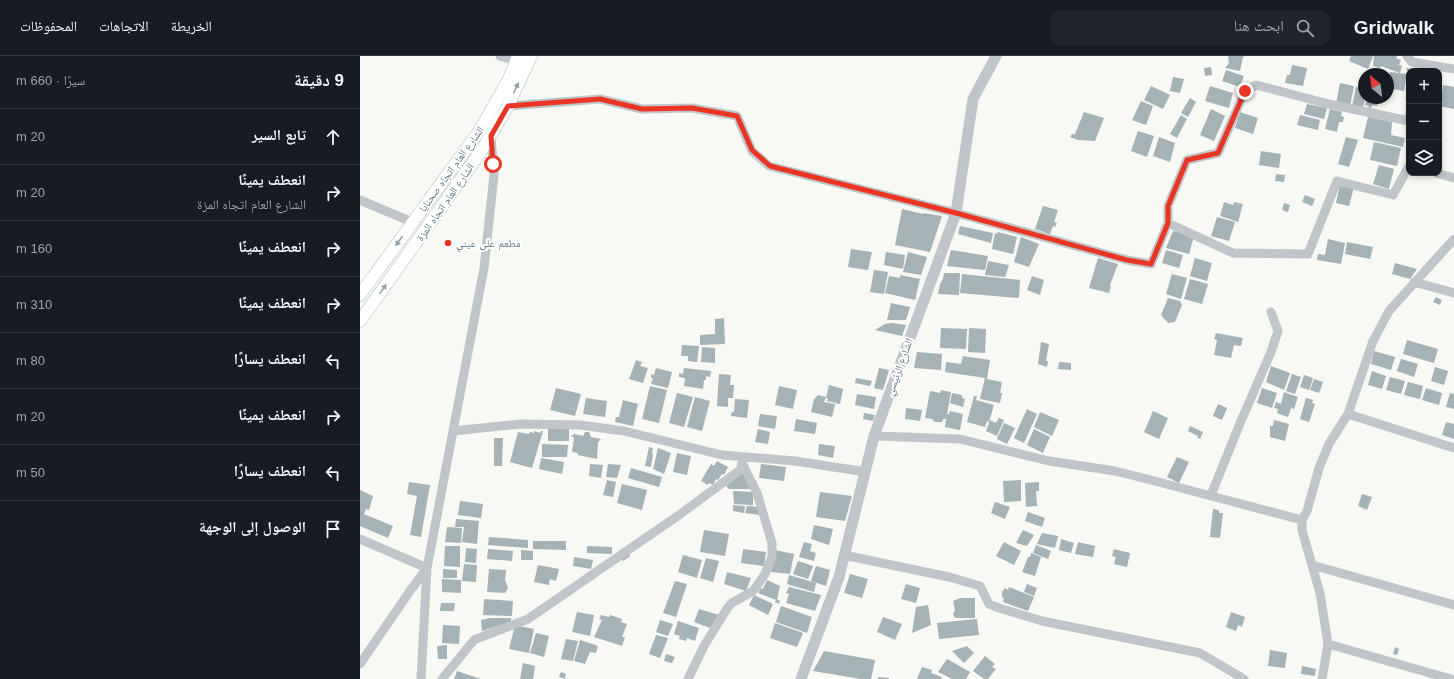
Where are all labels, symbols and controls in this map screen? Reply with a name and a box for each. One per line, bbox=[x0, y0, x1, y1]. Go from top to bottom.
search box bbox=[1050, 10, 1330, 46]
text: ابحث هنا bbox=[1234, 17, 1284, 34]
icon: search bbox=[1294, 17, 1316, 39]
text: Gridwalk bbox=[1354, 17, 1434, 38]
text: المحفوظات bbox=[20, 18, 77, 34]
text: الاتجاهات bbox=[99, 18, 149, 34]
text: الخريطة bbox=[171, 18, 212, 34]
north arrow bbox=[1358, 68, 1394, 104]
map controls bbox=[1406, 68, 1442, 176]
button: + bbox=[1406, 68, 1442, 104]
text: 9 دقيقة bbox=[294, 71, 344, 90]
text: سيرًا · 660 m bbox=[16, 73, 85, 88]
one-way arrow bbox=[513, 82, 519, 94]
route end bbox=[1236, 82, 1254, 100]
button: − bbox=[1406, 104, 1442, 140]
street label: الشارع العام اتجاه صحنايا bbox=[416, 124, 487, 214]
text: تابع السير bbox=[252, 126, 306, 143]
icon: ahead bbox=[322, 126, 344, 148]
text: 20 m bbox=[16, 129, 45, 144]
button: layers bbox=[1406, 140, 1442, 176]
route start bbox=[484, 155, 502, 173]
street label: الشارع العام اتجاه المزة bbox=[414, 161, 477, 244]
text: انعطف يمينًا bbox=[238, 171, 306, 188]
icon: right bbox=[322, 182, 344, 204]
text: 20 m bbox=[16, 185, 45, 200]
text: الشارع العام اتجاه المزة bbox=[197, 197, 306, 212]
one-way arrow bbox=[395, 236, 403, 246]
place label: مطعم على عيني bbox=[456, 237, 521, 252]
text: انعطف يمينًا bbox=[238, 238, 306, 255]
icon: right bbox=[322, 238, 344, 260]
marker: مطعم على عيني bbox=[443, 238, 453, 248]
text: 160 m bbox=[16, 241, 52, 256]
one-way arrow bbox=[379, 284, 387, 294]
text: انعطف يمينًا bbox=[238, 294, 306, 311]
icon: right bbox=[322, 294, 344, 316]
text: 310 m bbox=[16, 297, 52, 312]
street label: الشارع الرئيسي bbox=[883, 337, 918, 398]
text: انعطف يسارًا bbox=[234, 350, 306, 367]
icon: left bbox=[322, 350, 344, 372]
text: 80 m bbox=[16, 353, 45, 368]
text: انعطف يمينًا bbox=[238, 406, 306, 423]
icon: right bbox=[322, 406, 344, 428]
text: 20 m bbox=[16, 409, 45, 424]
text: انعطف يسارًا bbox=[234, 462, 306, 479]
icon: left bbox=[322, 462, 344, 484]
text: 50 m bbox=[16, 465, 45, 480]
text: الوصول إلى الوجهة bbox=[199, 518, 306, 535]
icon: arrive bbox=[322, 518, 344, 540]

